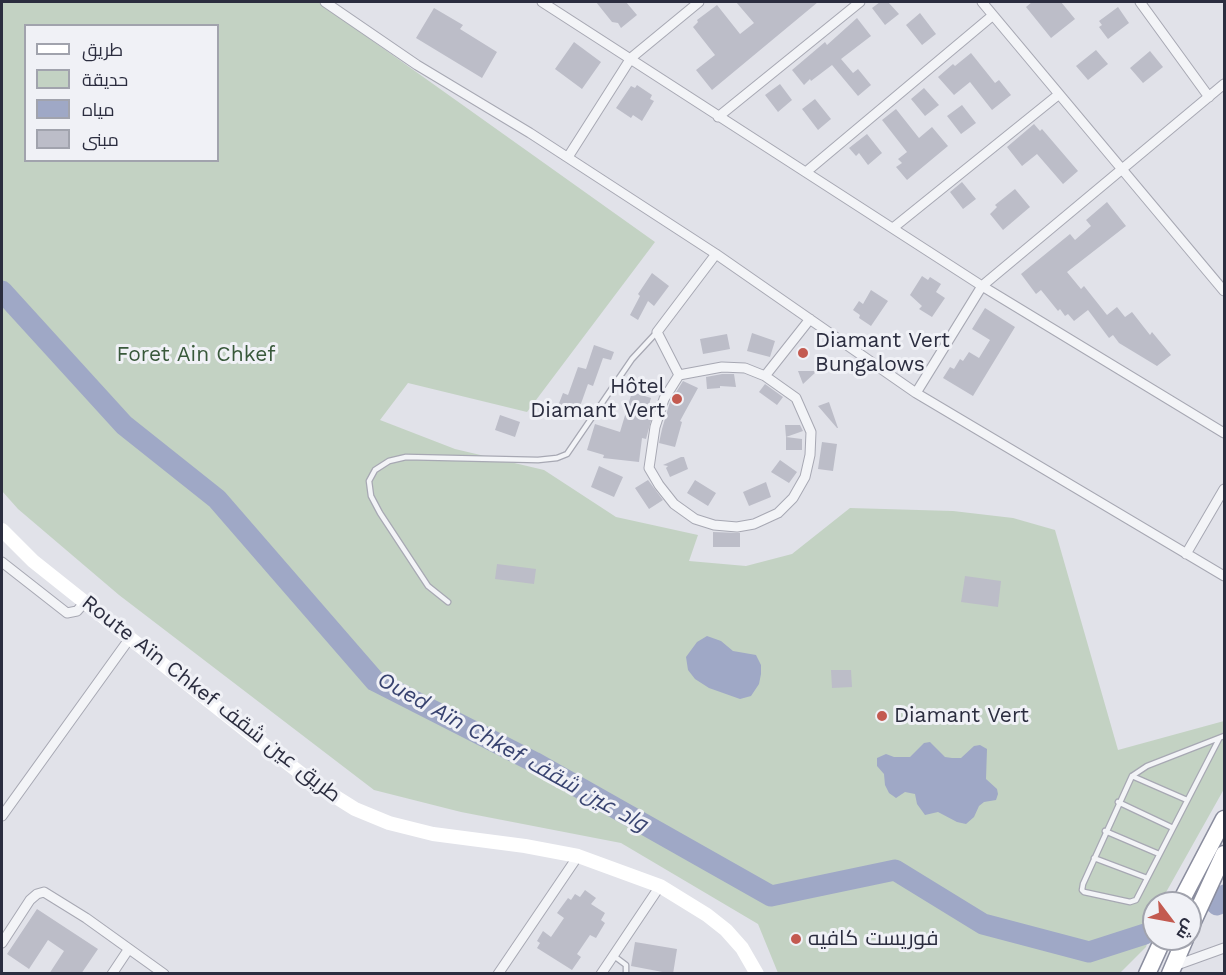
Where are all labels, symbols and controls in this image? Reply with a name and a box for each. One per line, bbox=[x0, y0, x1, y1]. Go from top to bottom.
legend bbox=[24, 24, 219, 162]
text: طريق bbox=[82, 39, 123, 60]
text: حديقة bbox=[82, 69, 128, 90]
text: مياه bbox=[82, 99, 115, 120]
text: مبنى bbox=[82, 129, 119, 150]
place label: Diamant Vert Bungalows bbox=[815, 328, 950, 378]
park label: Foret Ain Chkef bbox=[116, 342, 276, 368]
marker: Diamant Vert Bungalows bbox=[796, 346, 810, 360]
place label: Hôtel Diamant Vert bbox=[530, 374, 665, 424]
marker: Hôtel Diamant Vert bbox=[670, 392, 684, 406]
street label: Route Aïn Chkef طريق عين شقف bbox=[76, 590, 346, 808]
water label: Oued Aïn Chkef واد عين شقف bbox=[372, 667, 652, 837]
place label: Diamant Vert bbox=[894, 703, 1029, 729]
marker: Diamant Vert bbox=[875, 709, 889, 723]
north arrow bbox=[1142, 891, 1202, 951]
text: ش bbox=[1172, 916, 1199, 943]
place label: فوريست كافيه bbox=[808, 926, 938, 952]
marker: فوريست كافيه bbox=[789, 932, 803, 946]

